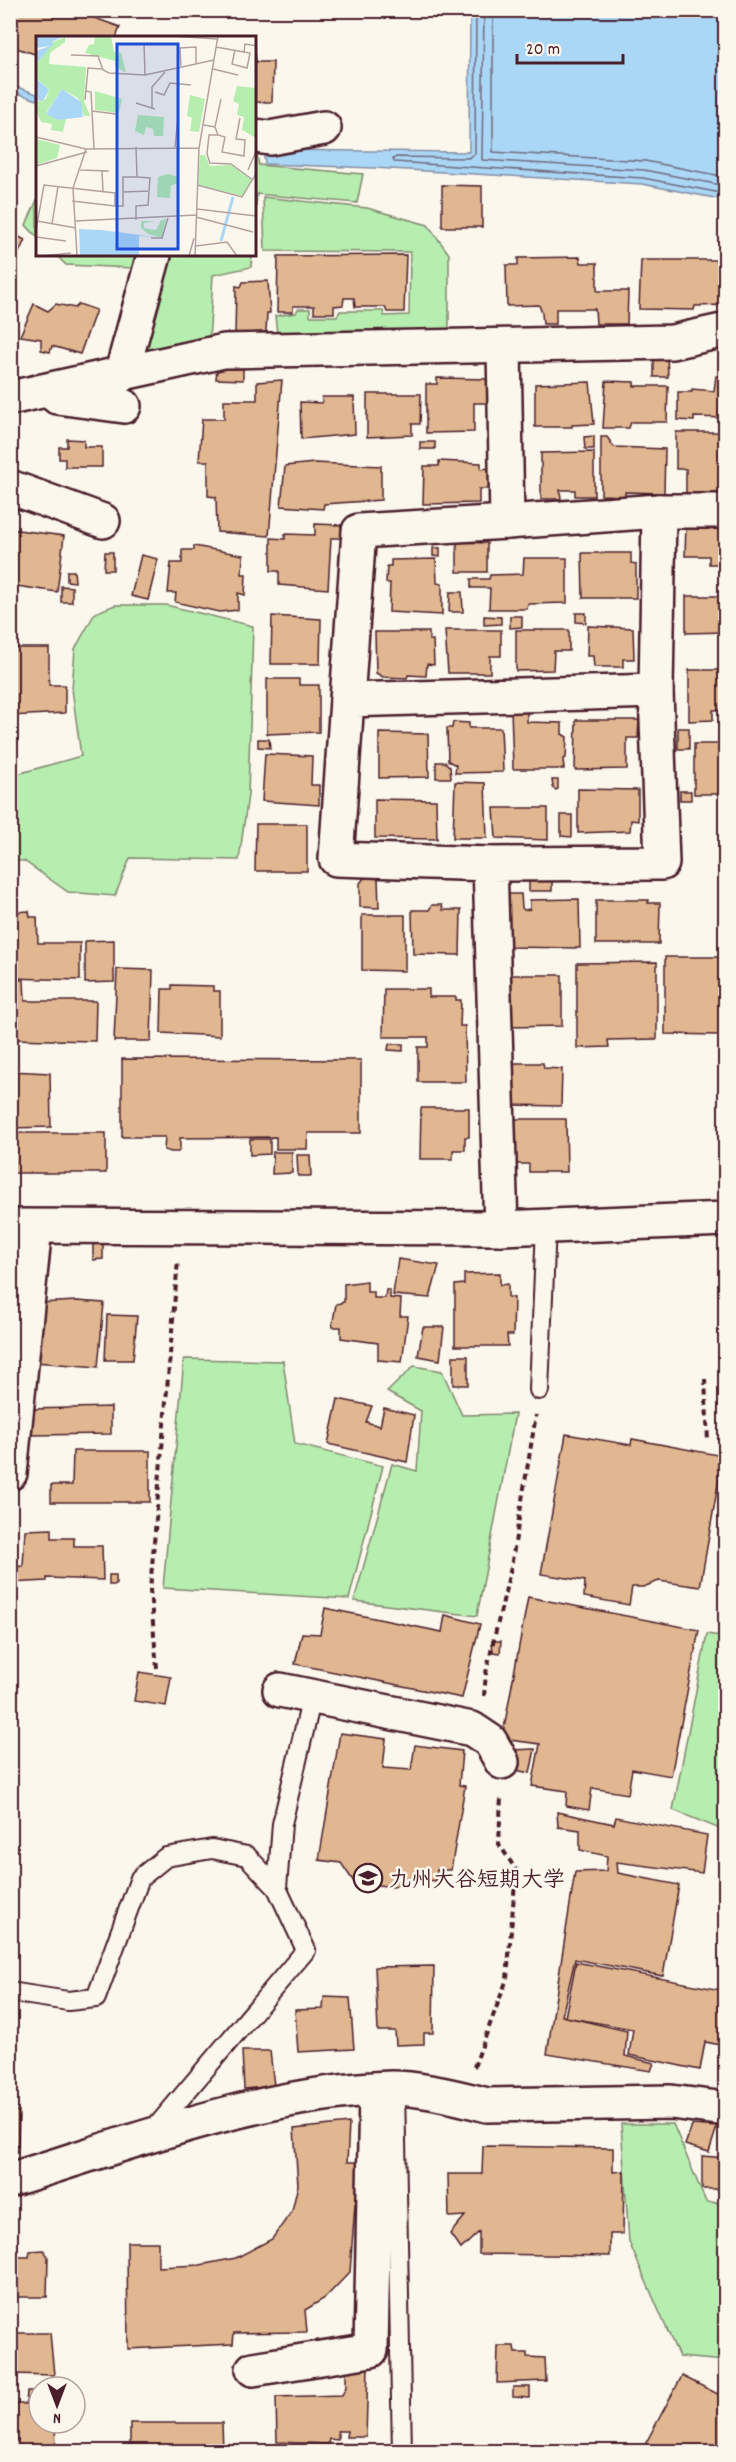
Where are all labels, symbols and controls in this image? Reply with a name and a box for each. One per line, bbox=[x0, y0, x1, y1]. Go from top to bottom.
scale bar bbox=[517, 27, 624, 65]
inset map bbox=[36, 36, 256, 256]
text: 20 m bbox=[526, 38, 560, 63]
school or university icon: 九州大谷短期大学 bbox=[352, 1862, 384, 1894]
place label: 九州大谷短期大学 bbox=[389, 1866, 565, 1897]
north arrow bbox=[27, 2375, 87, 2435]
text: N bbox=[53, 2406, 61, 2429]

